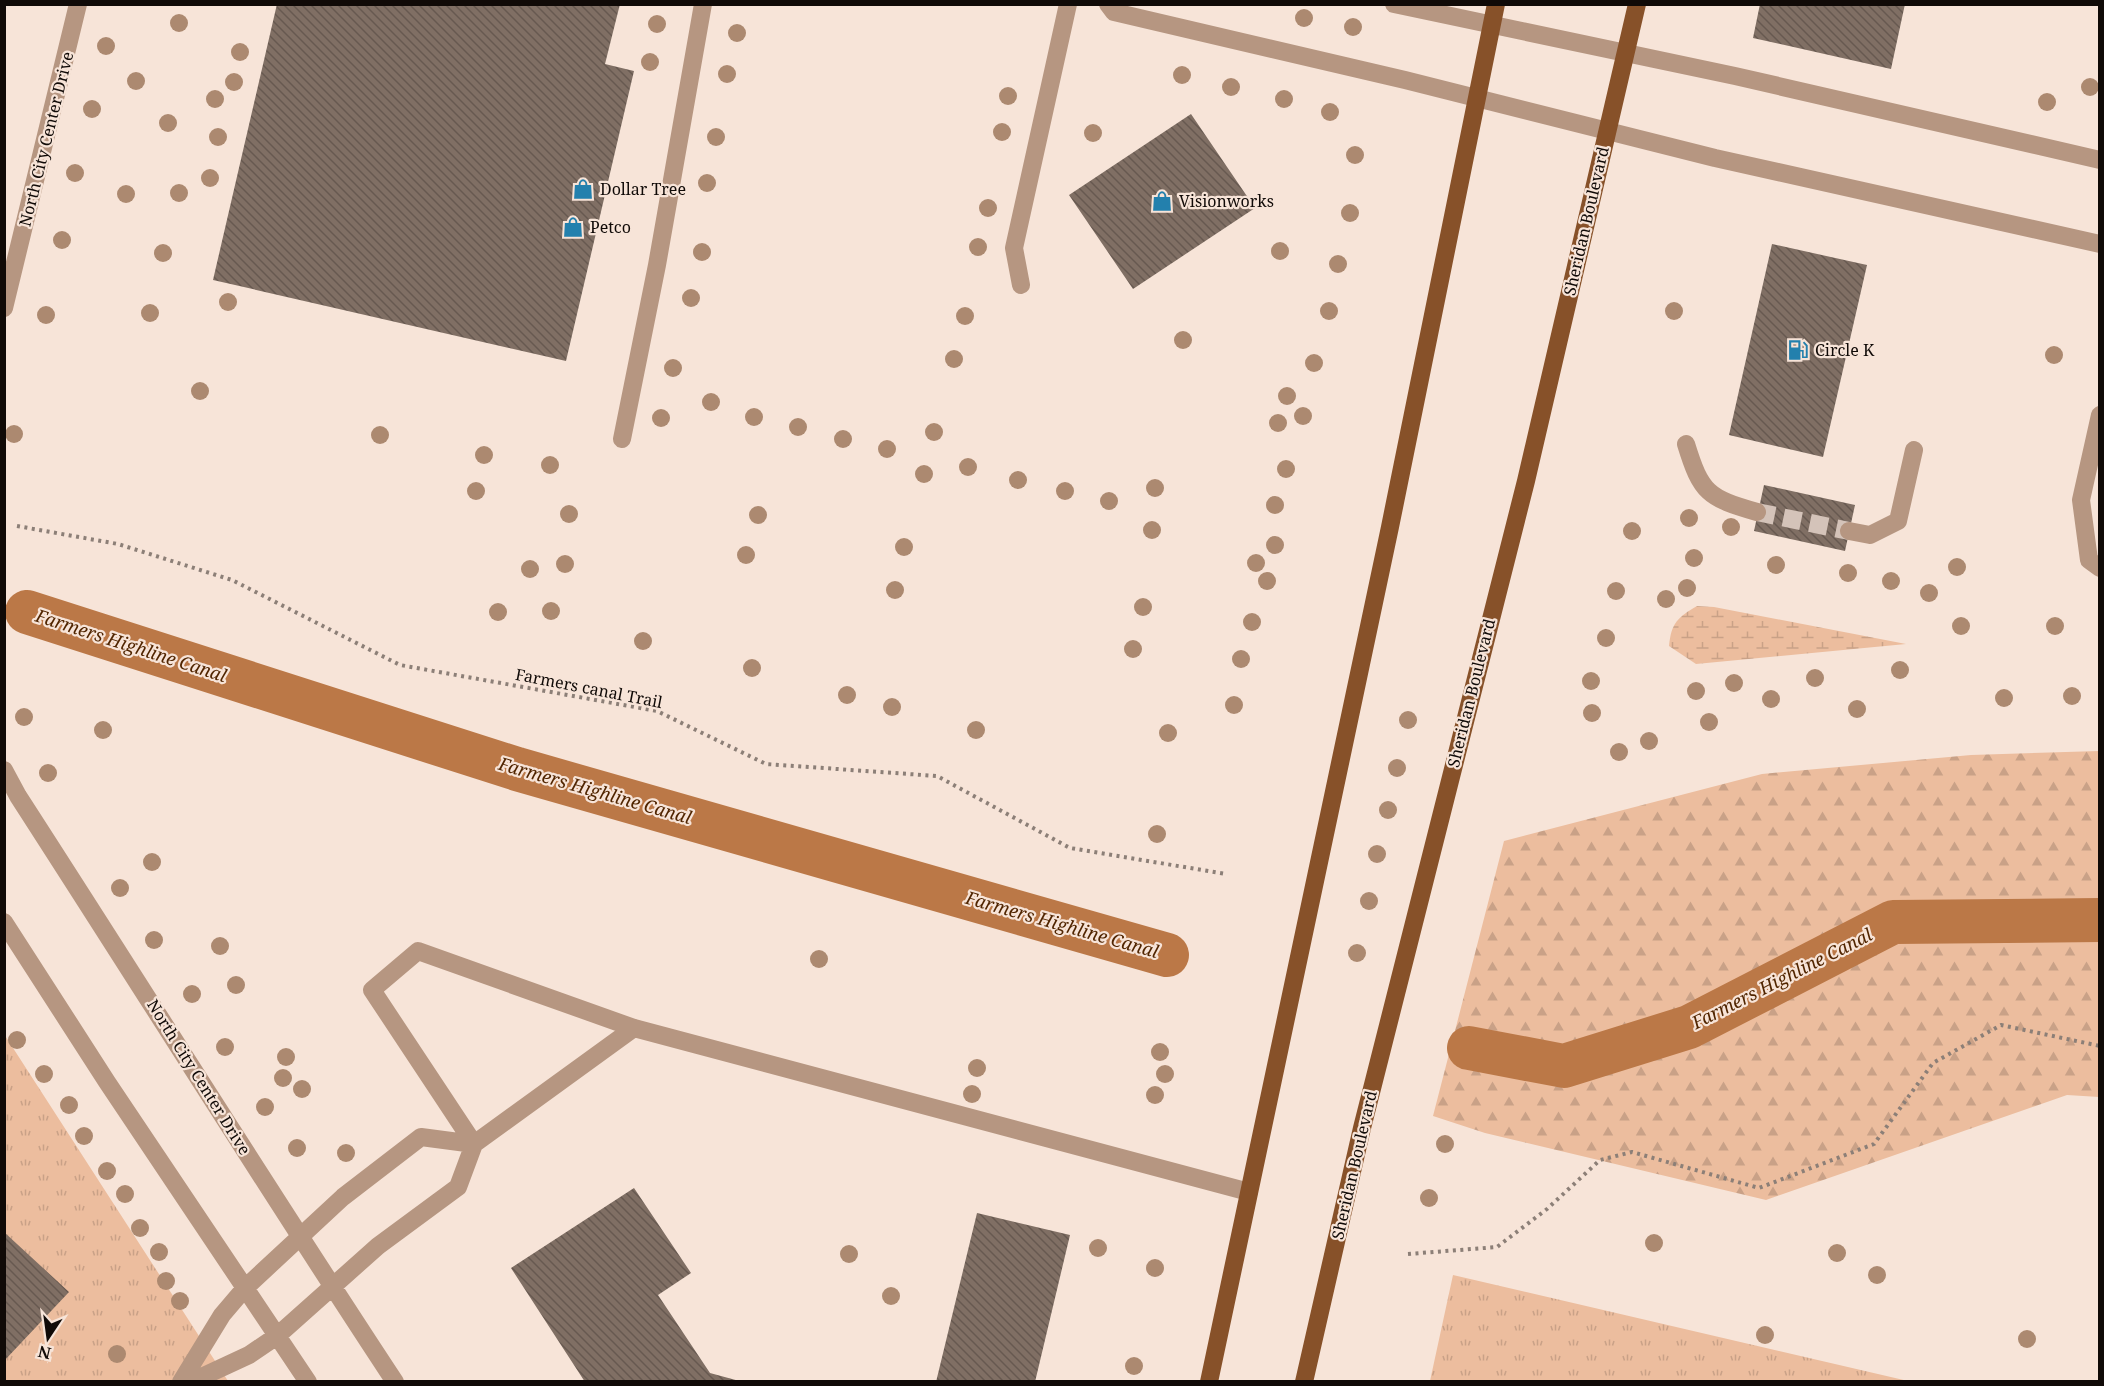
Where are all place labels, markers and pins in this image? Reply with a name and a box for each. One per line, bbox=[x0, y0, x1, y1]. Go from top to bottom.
shop icon: Dollar Tree bbox=[571, 177, 595, 201]
place label: Dollar Tree bbox=[600, 178, 686, 200]
shop icon: Visionworks bbox=[1150, 189, 1174, 213]
place label: Visionworks bbox=[1179, 190, 1274, 212]
shop icon: Petco bbox=[561, 215, 585, 239]
place label: Petco bbox=[590, 216, 631, 238]
fuel station icon: Circle K bbox=[1786, 338, 1810, 362]
place label: Circle K bbox=[1815, 339, 1875, 361]

